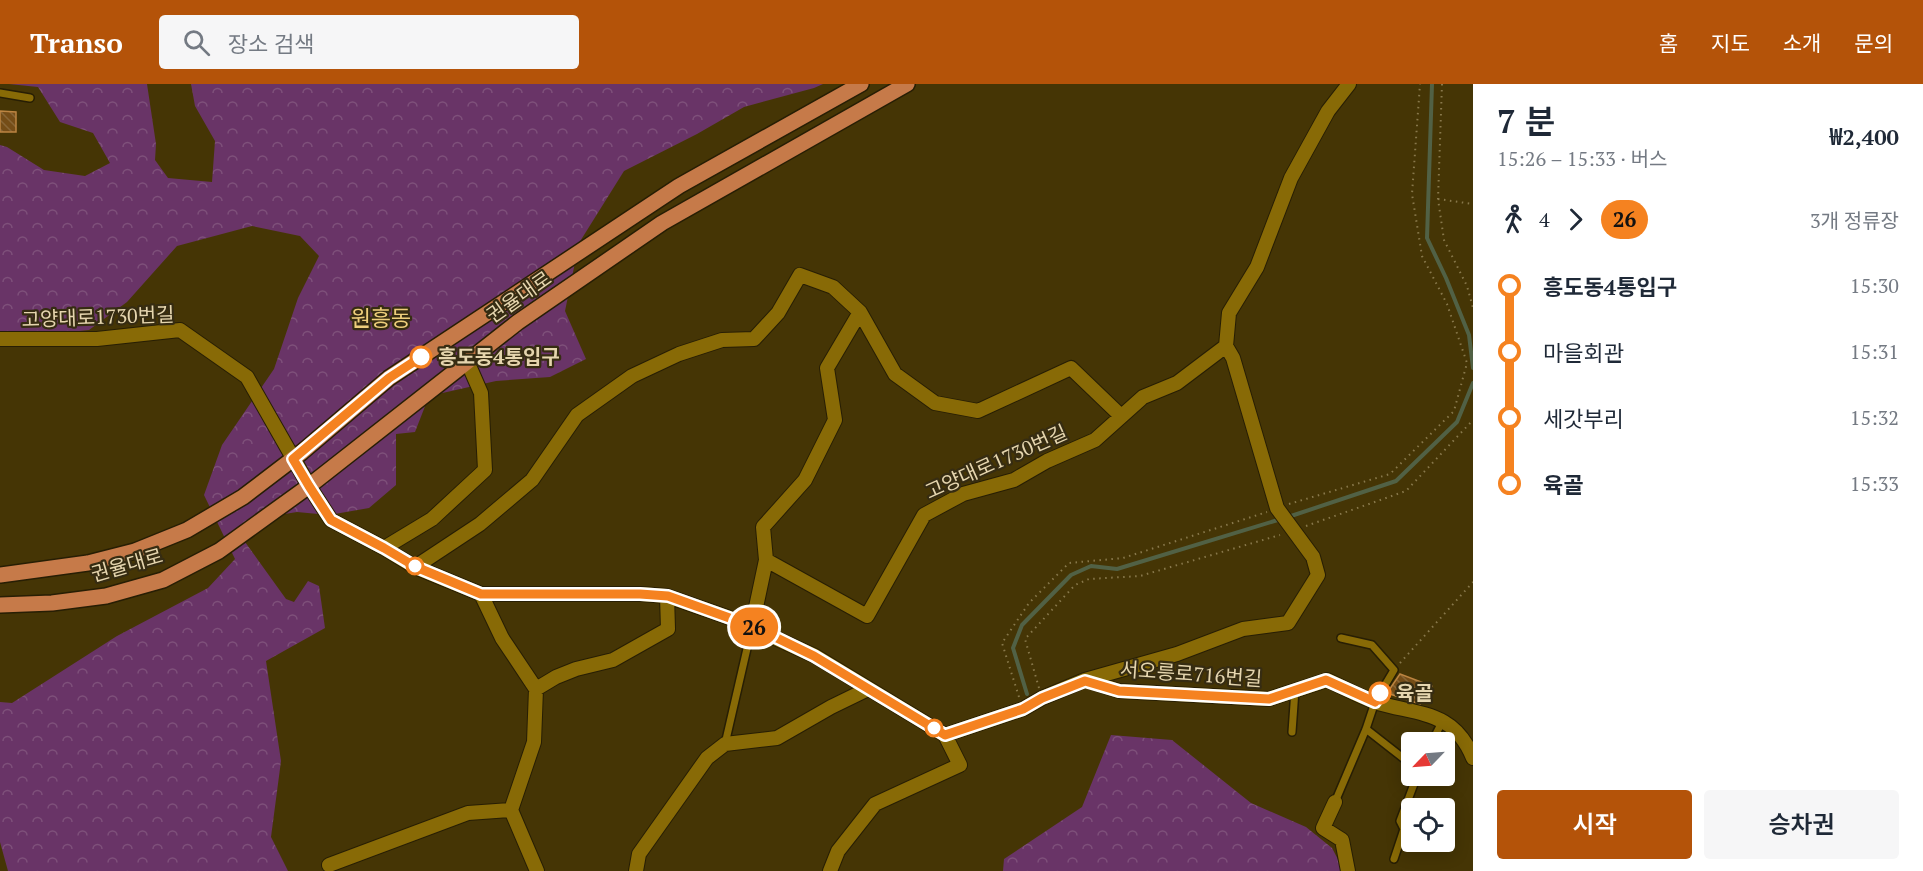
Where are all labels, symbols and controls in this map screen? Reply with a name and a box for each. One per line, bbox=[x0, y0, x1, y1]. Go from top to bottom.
search box bbox=[159, 15, 579, 69]
text: Transo bbox=[30, 24, 123, 61]
icon: search bbox=[180, 26, 213, 59]
text: 장소 검색 bbox=[228, 29, 314, 58]
text: 홈 bbox=[1659, 29, 1678, 57]
text: 지도 bbox=[1711, 29, 1750, 57]
text: 소개 bbox=[1783, 29, 1821, 57]
text: 문의 bbox=[1854, 29, 1893, 57]
text: 7 분 bbox=[1497, 99, 1555, 142]
text: ₩2,400 bbox=[1830, 122, 1899, 151]
text: 15:26 – 15:33 · 버스 bbox=[1497, 145, 1667, 172]
icon: walk bbox=[1497, 203, 1530, 236]
icon: forward bbox=[1559, 203, 1592, 236]
text: 26 bbox=[1613, 205, 1636, 233]
text: 4 bbox=[1539, 206, 1550, 233]
text: 3개 정류장 bbox=[1810, 207, 1899, 234]
street label: 권율대로 bbox=[481, 264, 557, 329]
text: 흥도동4통입구 bbox=[1543, 272, 1677, 301]
text: 15:30 bbox=[1850, 272, 1899, 299]
street label: 고양대로1730번길 bbox=[21, 300, 175, 333]
district label: 원흥동 bbox=[351, 303, 411, 332]
text: 마을회관 bbox=[1543, 338, 1624, 367]
text: 15:31 bbox=[1850, 338, 1899, 365]
place label: 흥도동4통입구 bbox=[438, 343, 560, 370]
marker: 흥도동4통입구 bbox=[410, 346, 432, 368]
text: 세갓부리 bbox=[1543, 404, 1624, 433]
text: 15:32 bbox=[1850, 404, 1899, 431]
street label: 고양대로1730번길 bbox=[920, 418, 1071, 505]
text: 육골 bbox=[1543, 470, 1583, 499]
text: 15:33 bbox=[1850, 470, 1899, 497]
street label: 권율대로 bbox=[88, 541, 166, 588]
unlabelled marker bbox=[406, 557, 424, 575]
line badge: 26 bbox=[727, 608, 781, 646]
text: 26 bbox=[742, 613, 766, 641]
street label: 서오릉로716번길 bbox=[1119, 655, 1263, 692]
place label: 육골 bbox=[1396, 679, 1433, 706]
marker: 육골 bbox=[1369, 682, 1391, 704]
unlabelled marker bbox=[925, 719, 943, 737]
north arrow bbox=[1401, 732, 1455, 786]
map controls bbox=[1401, 732, 1455, 852]
button: 시작 bbox=[1497, 790, 1692, 859]
button: 승차권 bbox=[1704, 790, 1899, 859]
button: locate bbox=[1401, 798, 1455, 852]

